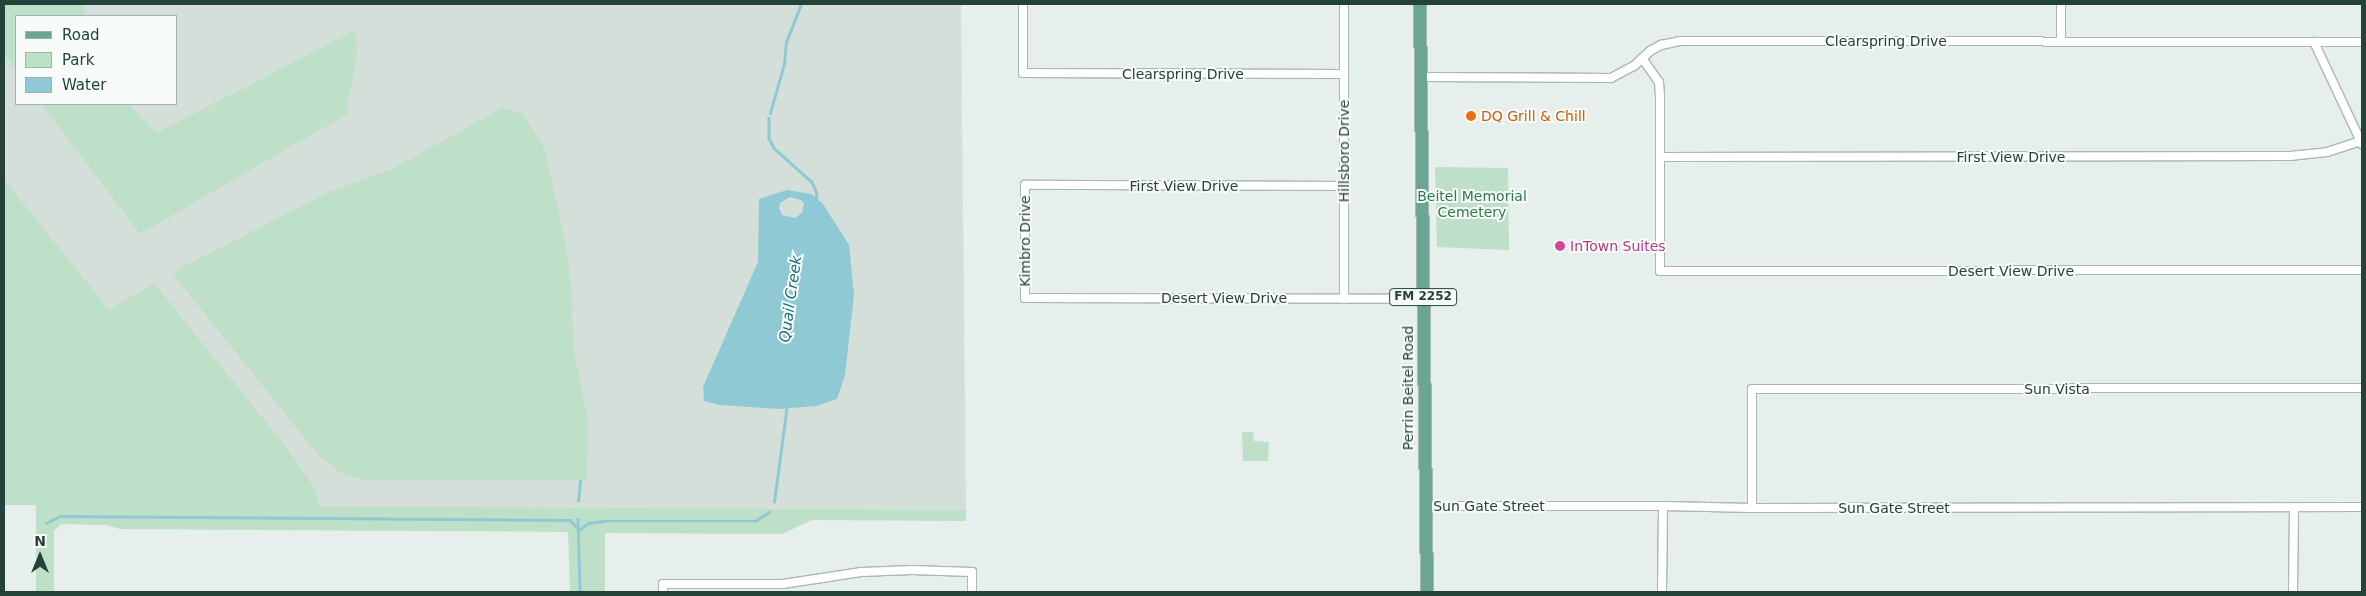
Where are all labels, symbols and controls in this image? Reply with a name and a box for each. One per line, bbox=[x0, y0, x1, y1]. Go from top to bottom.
legend bbox=[15, 15, 178, 105]
text: Road bbox=[62, 26, 100, 44]
street label: Clearspring Drive bbox=[1825, 33, 1947, 49]
text: Park bbox=[62, 51, 94, 69]
street label: Clearspring Drive bbox=[1122, 66, 1244, 82]
text: Water bbox=[62, 76, 106, 94]
street label: Hillsboro Drive bbox=[1336, 100, 1352, 202]
place label: DQ Grill & Chill bbox=[1481, 108, 1586, 124]
marker: DQ Grill & Chill bbox=[1465, 110, 1477, 122]
street label: First View Drive bbox=[1957, 149, 2065, 165]
street label: First View Drive bbox=[1130, 178, 1238, 194]
park label: Beitel Memorial Cemetery bbox=[1417, 188, 1527, 220]
street label: Kimbro Drive bbox=[1017, 195, 1033, 287]
place label: InTown Suites bbox=[1570, 238, 1666, 254]
marker: InTown Suites bbox=[1554, 240, 1566, 252]
water label: Quail Creek bbox=[776, 254, 806, 344]
street label: Desert View Drive bbox=[1948, 263, 2074, 279]
road number: FM 2252 bbox=[1388, 288, 1458, 306]
street label: Desert View Drive bbox=[1161, 290, 1287, 306]
street label: Perrin Beitel Road bbox=[1400, 326, 1416, 450]
street label: Sun Vista bbox=[2024, 381, 2090, 397]
street label: Sun Gate Street bbox=[1433, 498, 1545, 514]
street label: Sun Gate Street bbox=[1838, 500, 1950, 516]
north arrow bbox=[15, 531, 65, 581]
text: N bbox=[34, 533, 46, 549]

